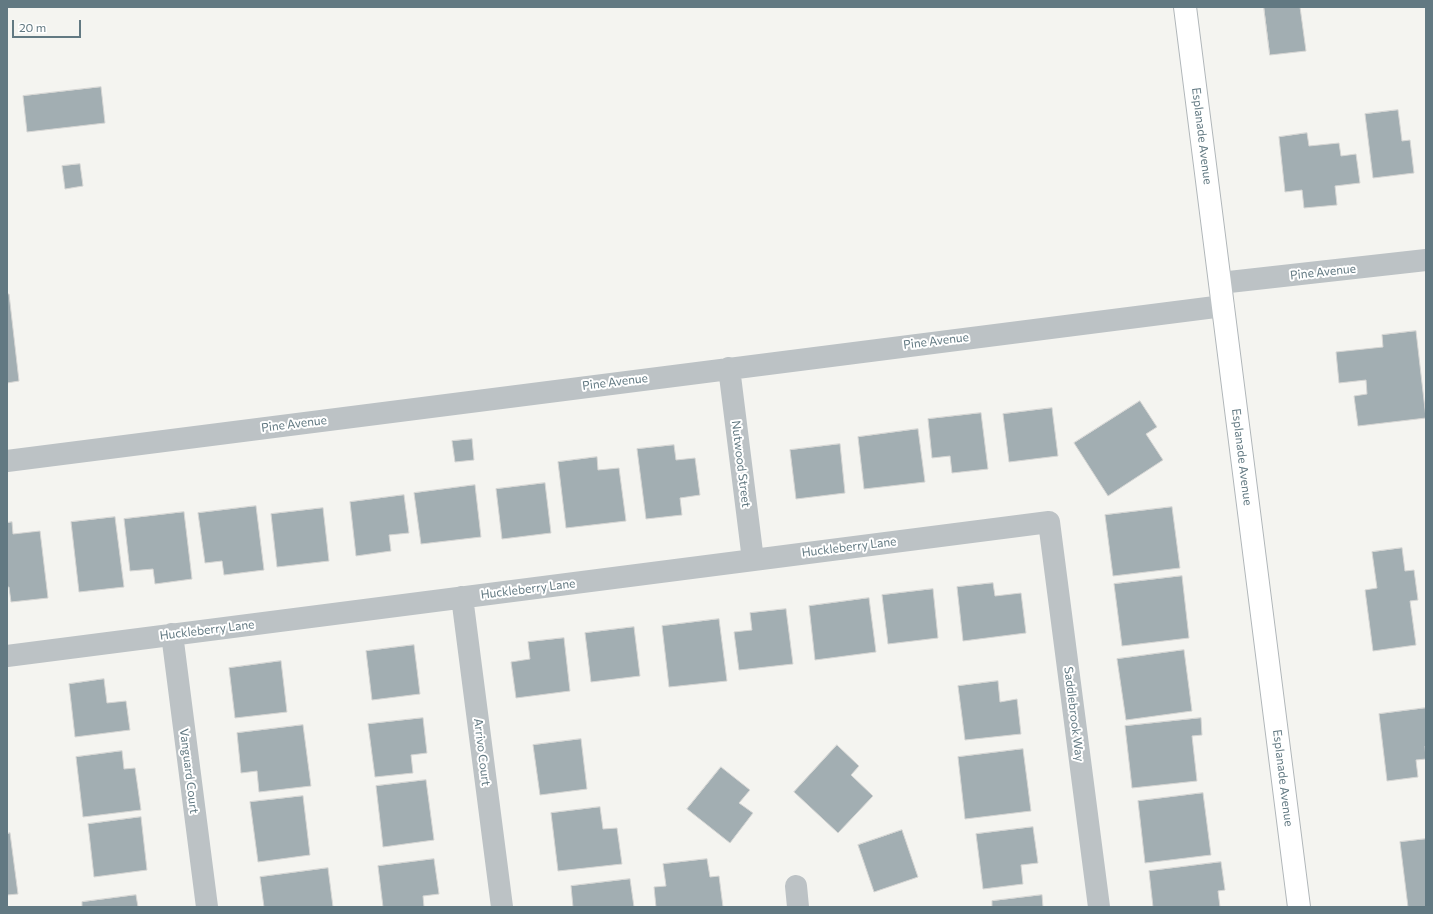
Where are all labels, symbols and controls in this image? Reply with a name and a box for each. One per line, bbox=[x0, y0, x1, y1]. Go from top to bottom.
scale bar bbox=[14, 12, 83, 38]
text: 20 m bbox=[19, 20, 46, 34]
street label: Esplanade Avenue bbox=[1189, 87, 1215, 185]
street label: Pine Avenue bbox=[1289, 261, 1357, 283]
street label: Pine Avenue bbox=[902, 330, 970, 352]
street label: Pine Avenue bbox=[581, 371, 649, 393]
street label: Esplanade Avenue bbox=[1229, 408, 1255, 506]
street label: Pine Avenue bbox=[260, 413, 328, 435]
street label: Nutwood Street bbox=[729, 420, 753, 508]
street label: Huckleberry Lane bbox=[801, 534, 897, 560]
street label: Huckleberry Lane bbox=[480, 576, 576, 602]
street label: Huckleberry Lane bbox=[159, 617, 255, 643]
street label: Saddlebrook Way bbox=[1061, 666, 1087, 762]
street label: Arrivo Court bbox=[471, 717, 493, 787]
street label: Vanguard Court bbox=[177, 728, 201, 814]
street label: Esplanade Avenue bbox=[1270, 729, 1296, 827]

